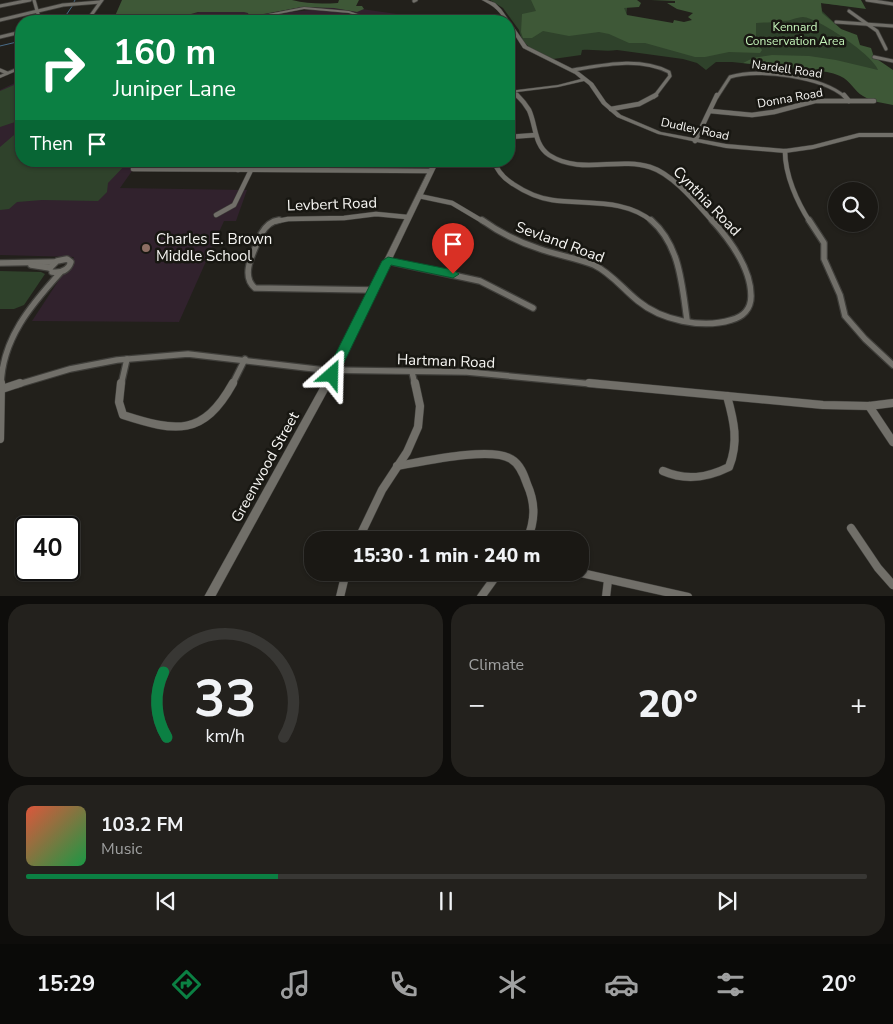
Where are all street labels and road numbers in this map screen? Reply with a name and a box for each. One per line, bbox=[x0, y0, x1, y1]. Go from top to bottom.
street label: Nardell Road bbox=[751, 56, 823, 82]
street label: Donna Road bbox=[756, 84, 824, 112]
street label: Dudley Road bbox=[659, 114, 731, 144]
street label: Cynthia Road bbox=[669, 162, 745, 240]
street label: Levbert Road bbox=[287, 192, 377, 216]
street label: Sevland Road bbox=[513, 217, 607, 267]
street label: Hartman Road bbox=[396, 349, 496, 373]
street label: Greenwood Street bbox=[226, 408, 304, 526]

